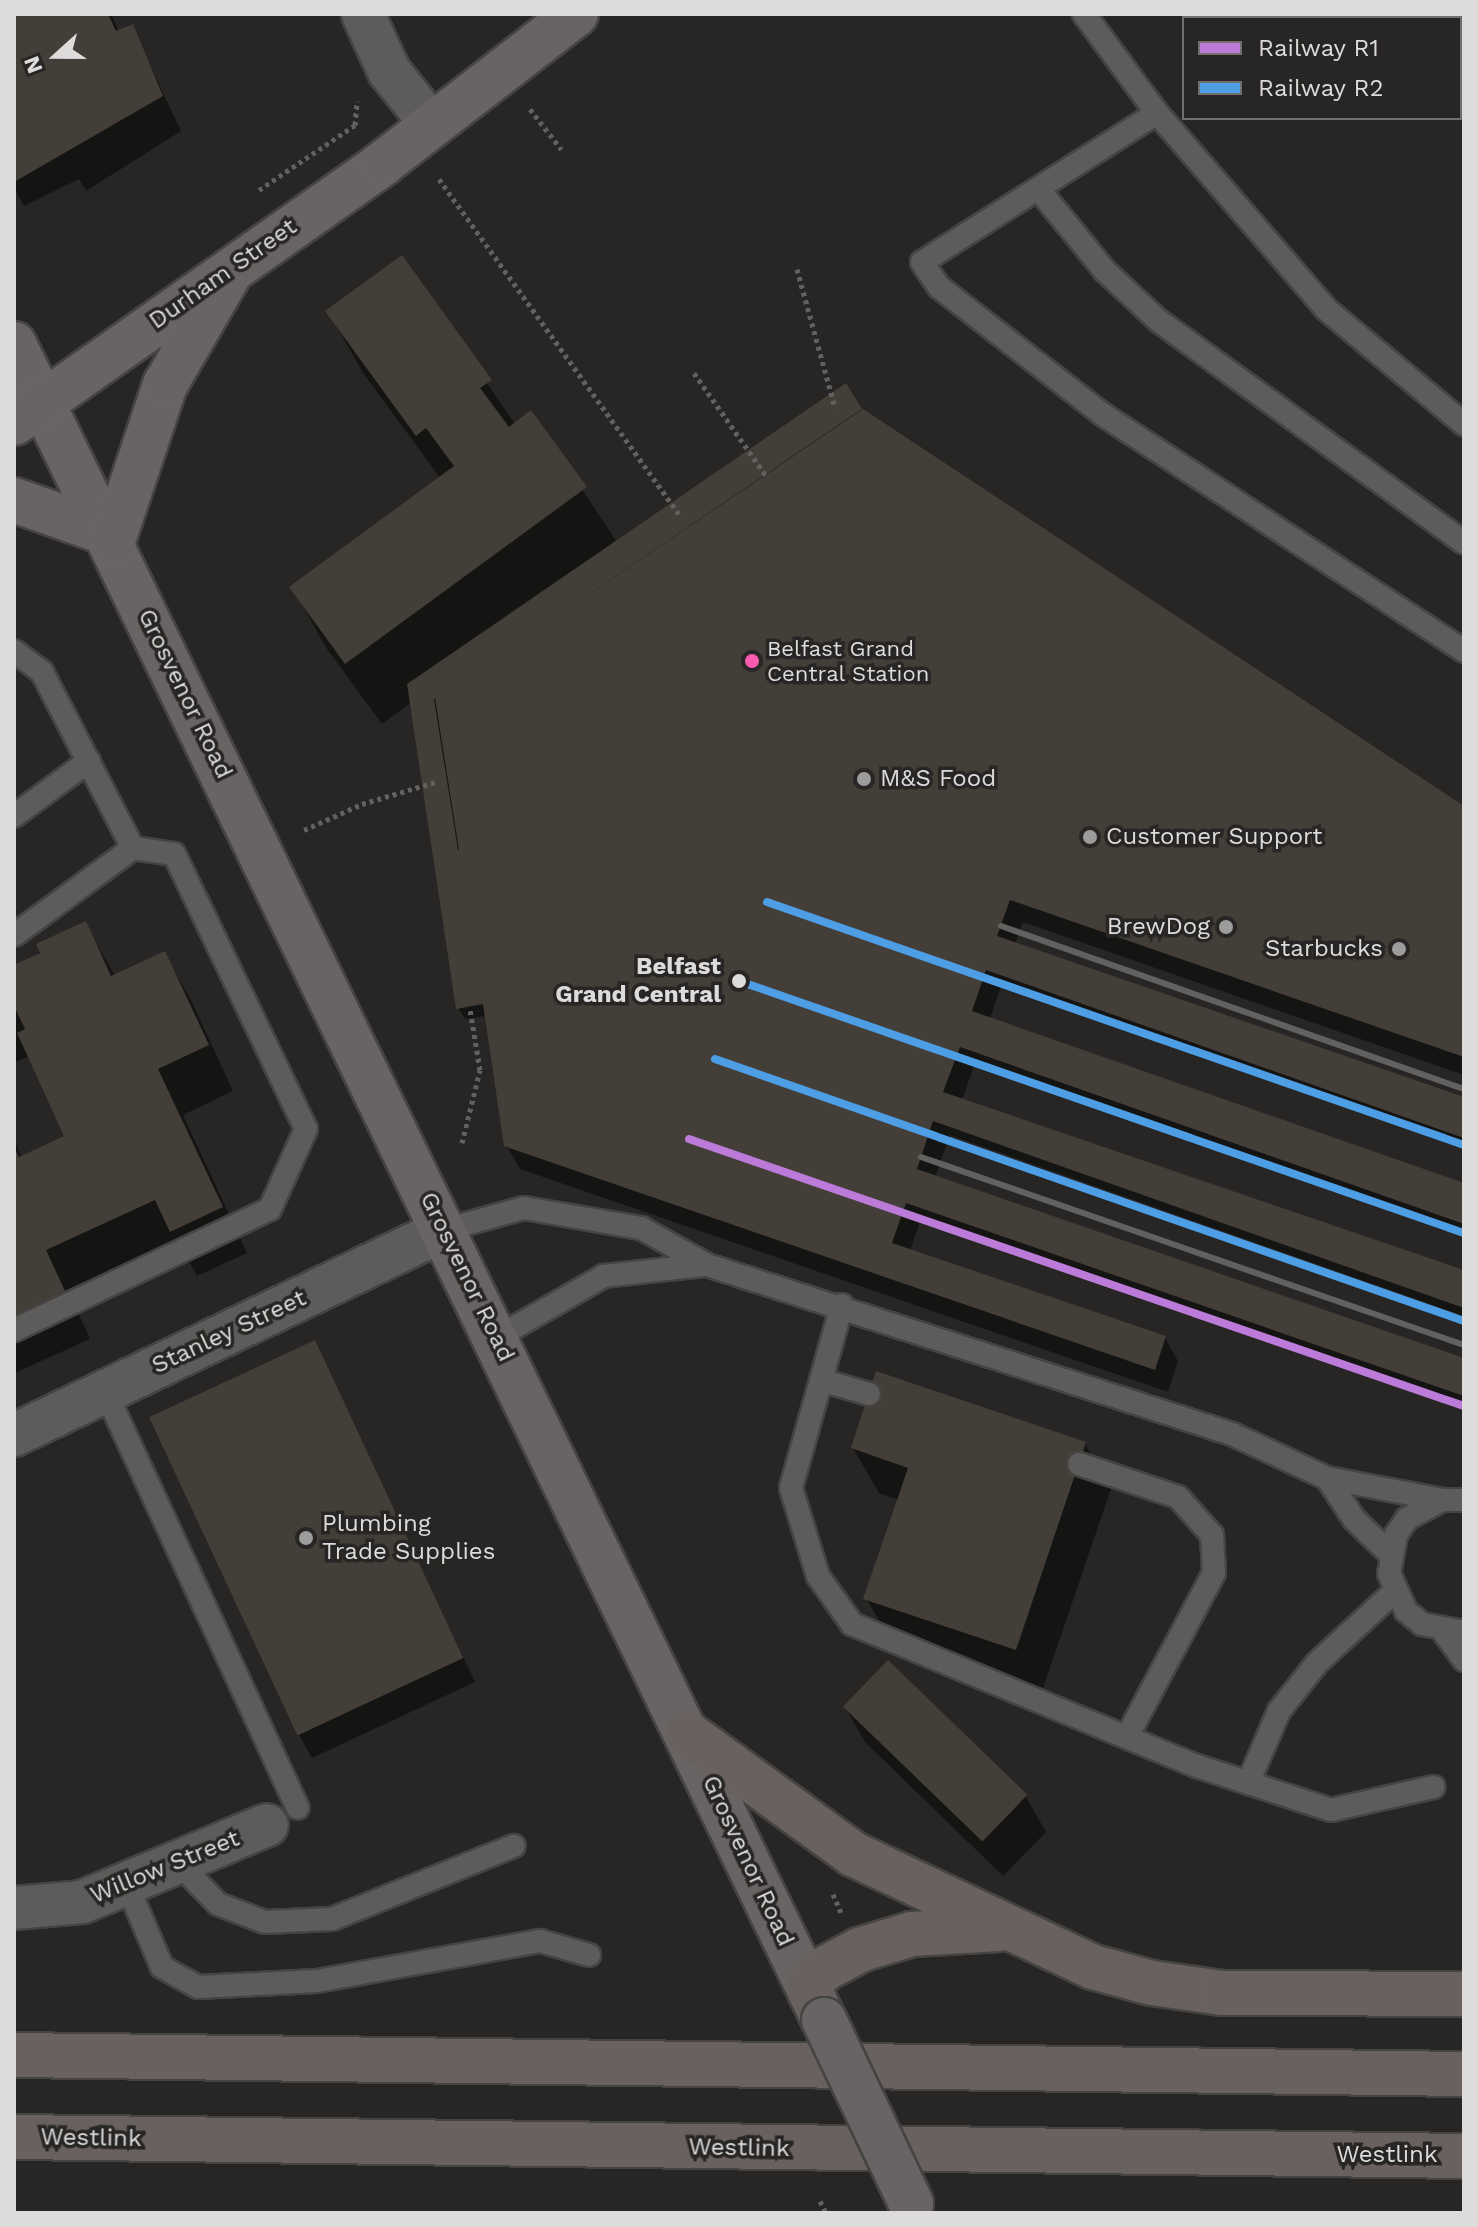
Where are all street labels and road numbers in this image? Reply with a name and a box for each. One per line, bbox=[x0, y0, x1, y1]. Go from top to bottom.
street label: Durham Street bbox=[144, 212, 302, 336]
street label: Grosvenor Road bbox=[131, 604, 239, 784]
street label: Grosvenor Road bbox=[413, 1187, 521, 1367]
street label: Stanley Street bbox=[147, 1284, 311, 1380]
street label: Grosvenor Road bbox=[696, 1771, 800, 1951]
street label: Willow Street bbox=[86, 1824, 244, 1910]
street label: Westlink bbox=[40, 2123, 142, 2153]
street label: Westlink bbox=[688, 2133, 790, 2163]
street label: Westlink bbox=[1337, 2141, 1437, 2169]

